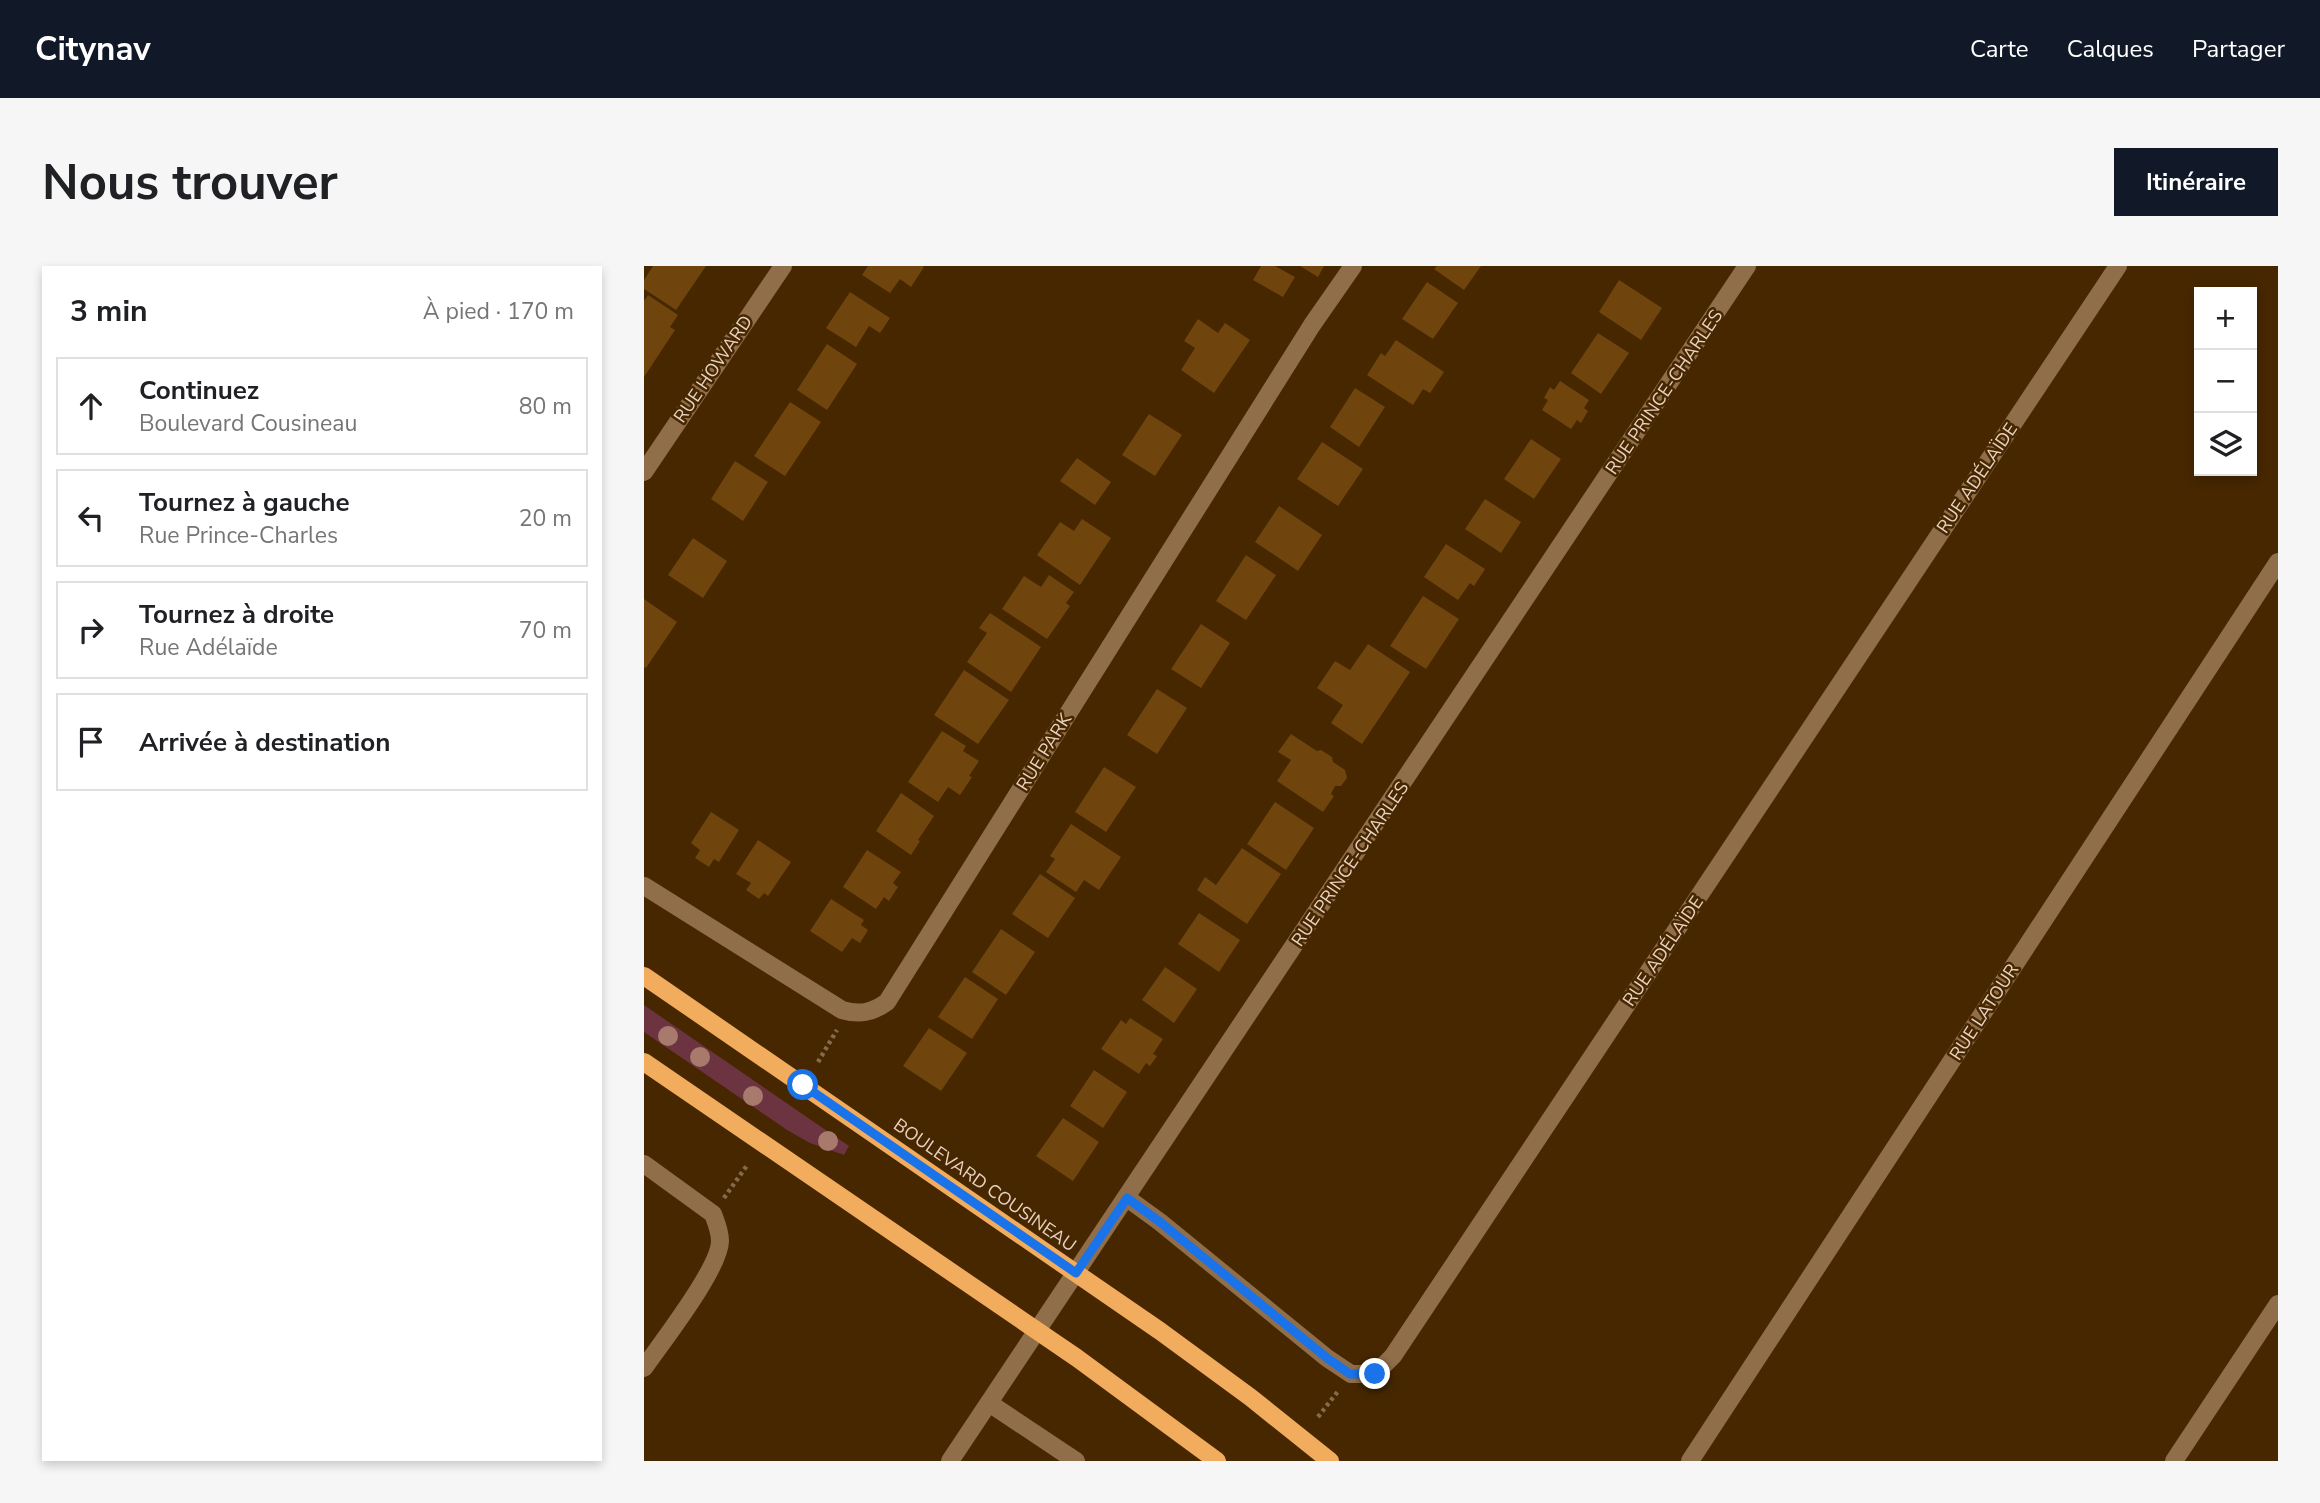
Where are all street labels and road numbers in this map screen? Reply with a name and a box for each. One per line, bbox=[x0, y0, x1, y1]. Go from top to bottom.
street label: RUE PRINCE-CHARLES bbox=[1600, 305, 1728, 479]
street label: RUE HOWARD bbox=[668, 311, 758, 427]
street label: RUE ADÉLAÏDE bbox=[1931, 418, 2023, 538]
street label: RUE PARK bbox=[1011, 708, 1078, 795]
street label: RUE PRINCE-CHARLES bbox=[1286, 777, 1414, 951]
street label: RUE ADÉLAÏDE bbox=[1617, 891, 1709, 1011]
street label: RUE LATOUR bbox=[1944, 959, 2024, 1065]
street label: BOULEVARD COUSINEAU bbox=[889, 1113, 1081, 1257]

